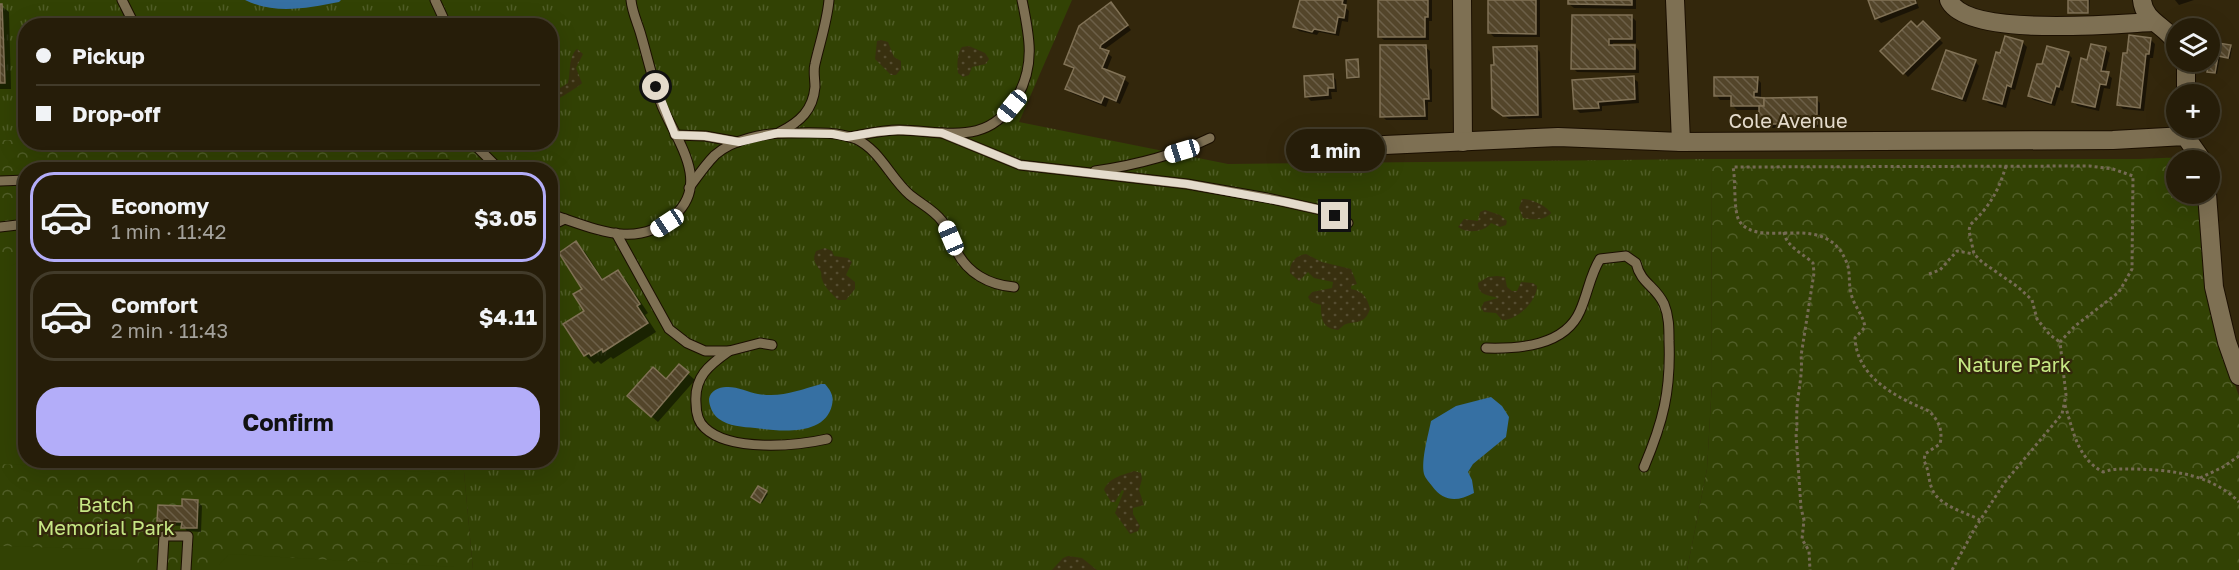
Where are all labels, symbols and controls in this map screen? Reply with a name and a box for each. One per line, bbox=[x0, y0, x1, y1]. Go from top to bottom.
map controls bbox=[2166, 18, 2220, 204]
button: layers bbox=[2166, 18, 2220, 72]
text: Pickup bbox=[72, 42, 145, 69]
route start bbox=[642, 73, 669, 100]
button: + bbox=[2166, 84, 2220, 138]
car bbox=[994, 86, 1030, 126]
text: Drop-off bbox=[72, 100, 161, 127]
street label: Cole Avenue bbox=[1729, 108, 1848, 132]
callout: 1 min bbox=[1286, 129, 1384, 171]
car bbox=[1162, 137, 1202, 165]
text: 1 min bbox=[1310, 138, 1361, 162]
button: − bbox=[2166, 150, 2220, 204]
icon: car bbox=[39, 190, 93, 244]
text: Economy bbox=[111, 192, 209, 219]
route end bbox=[1321, 202, 1348, 229]
text: $3.05 bbox=[474, 204, 537, 231]
car bbox=[647, 206, 687, 240]
car bbox=[936, 218, 966, 258]
text: 1 min · 11:42 bbox=[111, 219, 226, 243]
icon: car bbox=[39, 289, 93, 343]
text: Comfort bbox=[111, 291, 198, 318]
text: $4.11 bbox=[479, 303, 537, 330]
text: 2 min · 11:43 bbox=[111, 318, 228, 342]
park label: Nature Park bbox=[1957, 352, 2071, 376]
button: Confirm bbox=[36, 387, 540, 456]
park label: Batch Memorial Park bbox=[37, 492, 175, 539]

